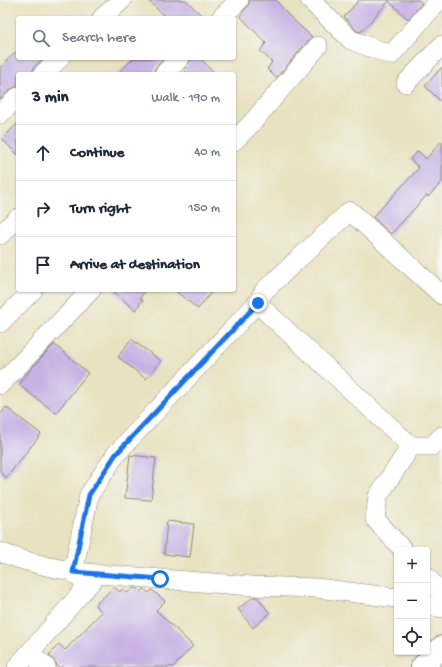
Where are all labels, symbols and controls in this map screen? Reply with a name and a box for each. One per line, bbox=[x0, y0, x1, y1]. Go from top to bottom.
search box bbox=[16, 16, 236, 60]
icon: search bbox=[30, 27, 52, 49]
text: Search here bbox=[62, 29, 136, 47]
text: 3 min bbox=[32, 88, 69, 108]
text: Walk · 190 m bbox=[151, 91, 220, 106]
icon: ahead bbox=[32, 142, 54, 164]
text: Continue bbox=[70, 144, 124, 162]
text: 40 m bbox=[194, 145, 220, 160]
icon: right bbox=[32, 198, 54, 220]
text: Turn right bbox=[70, 200, 130, 218]
text: 150 m bbox=[188, 201, 220, 216]
icon: arrive bbox=[32, 254, 54, 276]
text: Arrive at destination bbox=[70, 256, 200, 274]
route end bbox=[249, 294, 267, 312]
map controls bbox=[394, 547, 430, 655]
button: + bbox=[394, 547, 430, 583]
route start bbox=[151, 570, 169, 588]
button: − bbox=[394, 583, 430, 619]
button: locate bbox=[394, 619, 430, 655]

